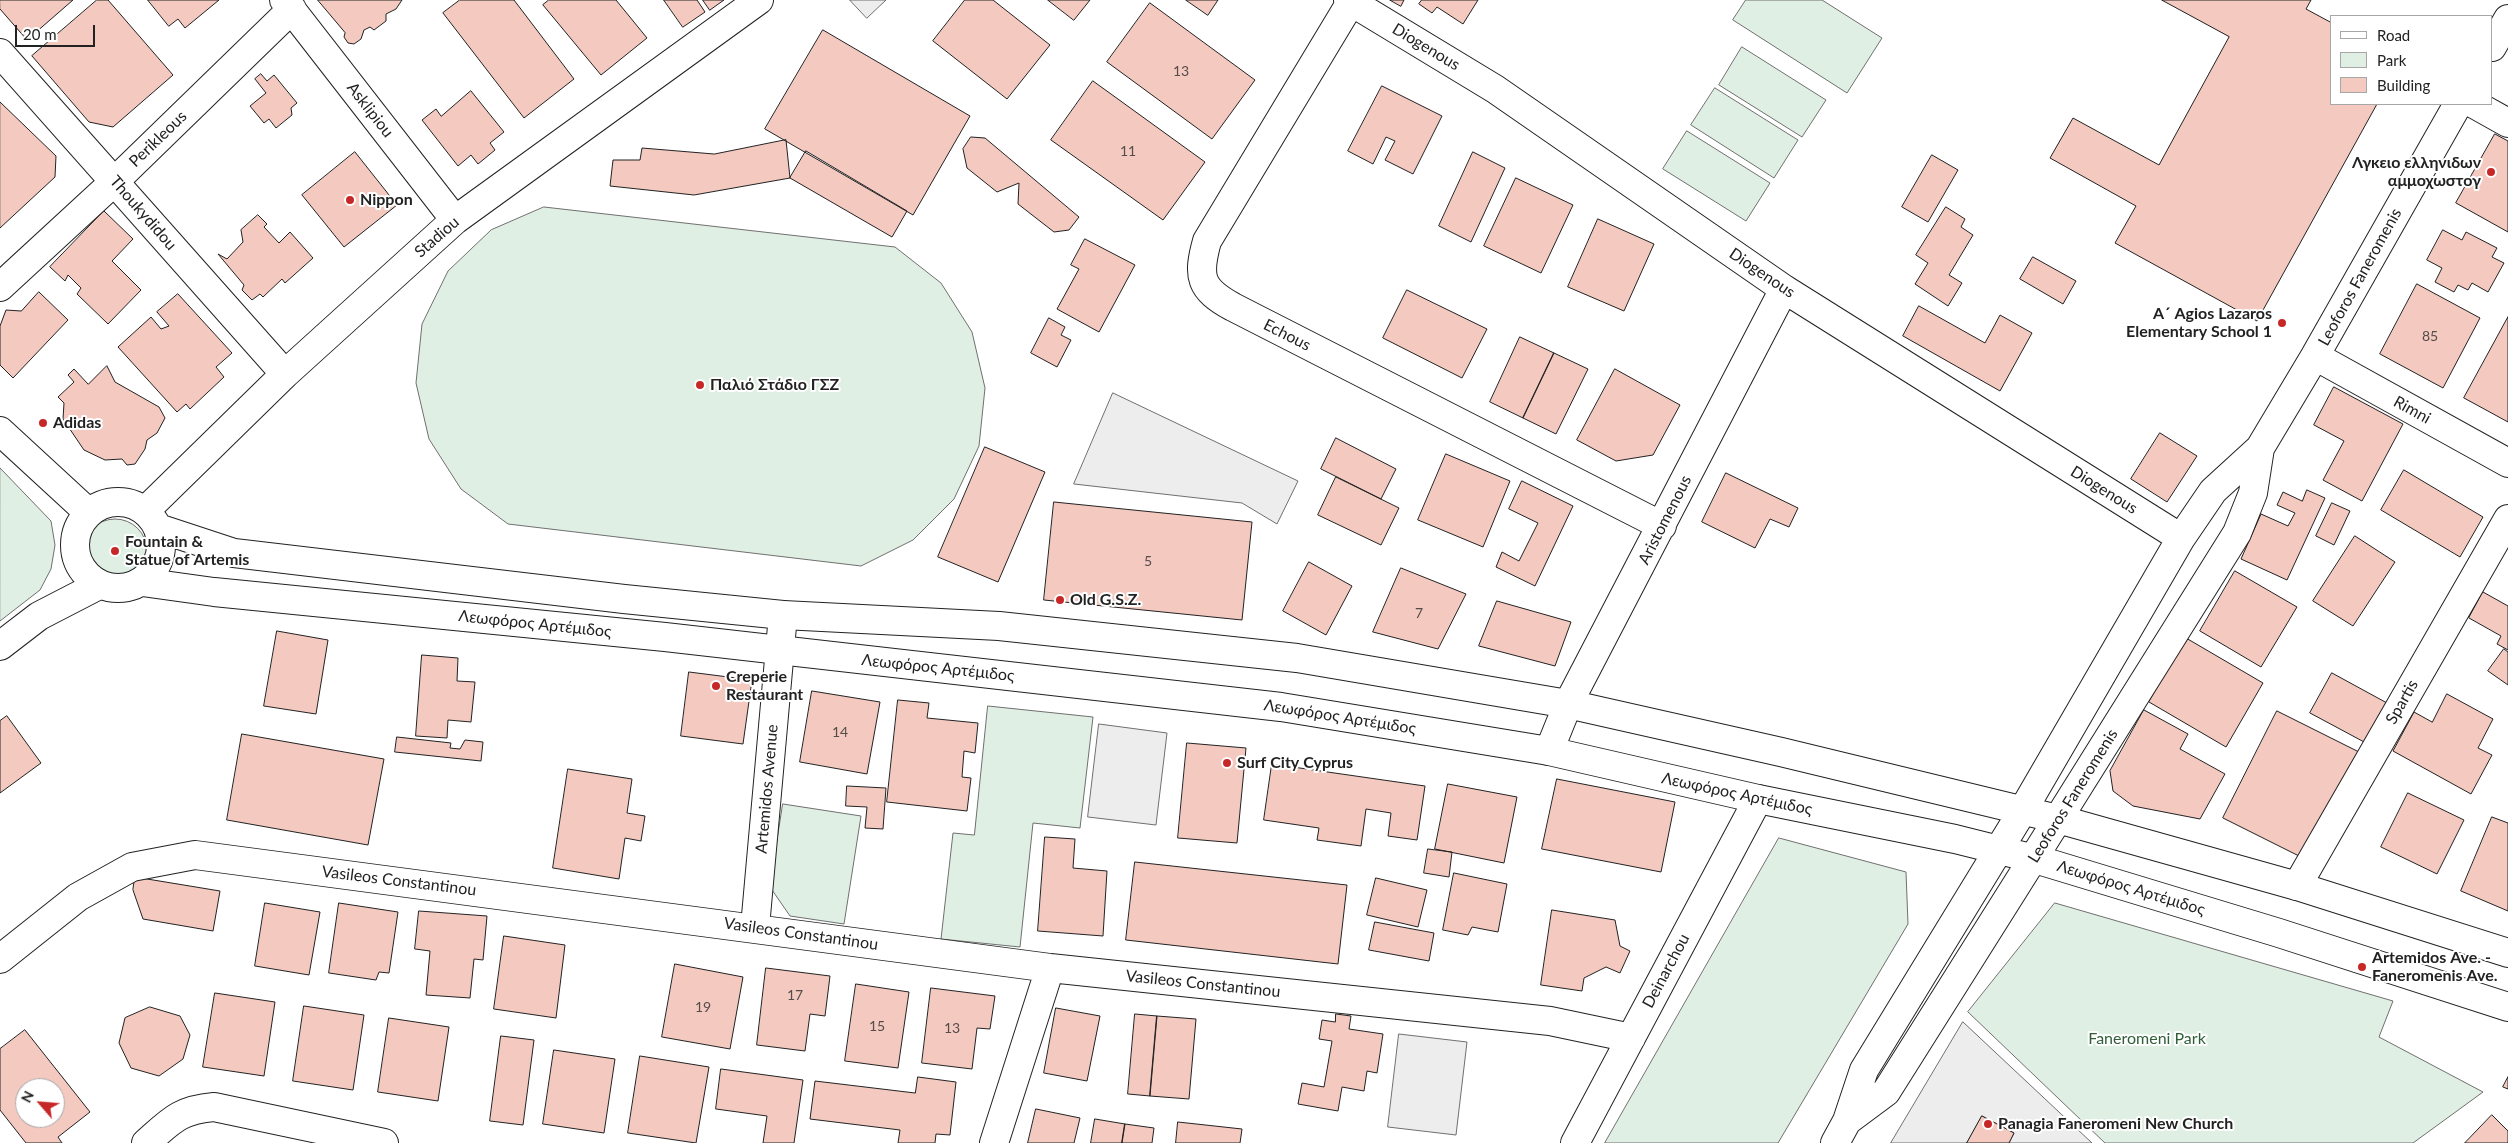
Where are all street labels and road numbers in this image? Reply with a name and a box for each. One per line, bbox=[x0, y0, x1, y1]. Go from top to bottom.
street label: Diogenous bbox=[1389, 19, 1463, 75]
street label: Asklipiou bbox=[343, 79, 397, 141]
street label: Perikleous bbox=[125, 107, 191, 171]
street label: Thoukydidou bbox=[106, 172, 180, 254]
street label: Leoforos Faneromenis bbox=[2314, 205, 2406, 349]
street label: Stadiou bbox=[411, 212, 463, 262]
street label: Diogenous bbox=[1725, 244, 1799, 302]
street label: Echous bbox=[1260, 315, 1314, 355]
street label: Rimni bbox=[2390, 392, 2434, 428]
street label: Diogenous bbox=[2067, 462, 2141, 518]
street label: Aristomenous bbox=[1634, 472, 1696, 568]
street label: Λεωφόρος Αρτέμιδος bbox=[458, 606, 612, 642]
street label: Λεωφόρος Αρτέμιδος bbox=[861, 650, 1015, 686]
street label: Spartis bbox=[2382, 676, 2422, 728]
street label: Λεωφόρος Αρτέμιδος bbox=[1263, 695, 1417, 739]
street label: Artemidos Avenue bbox=[752, 724, 782, 854]
street label: Leoforos Faneromenis bbox=[2024, 726, 2122, 866]
street label: Λεωφόρος Αρτέμιδος bbox=[1660, 769, 1814, 819]
street label: Λεωφόρος Αρτέμιδος bbox=[2055, 856, 2207, 920]
street label: Vasileos Constantinou bbox=[321, 862, 477, 900]
street label: Vasileos Constantinou bbox=[723, 914, 879, 954]
street label: Deinarchou bbox=[1638, 931, 1694, 1011]
street label: Vasileos Constantinou bbox=[1125, 966, 1281, 1002]

